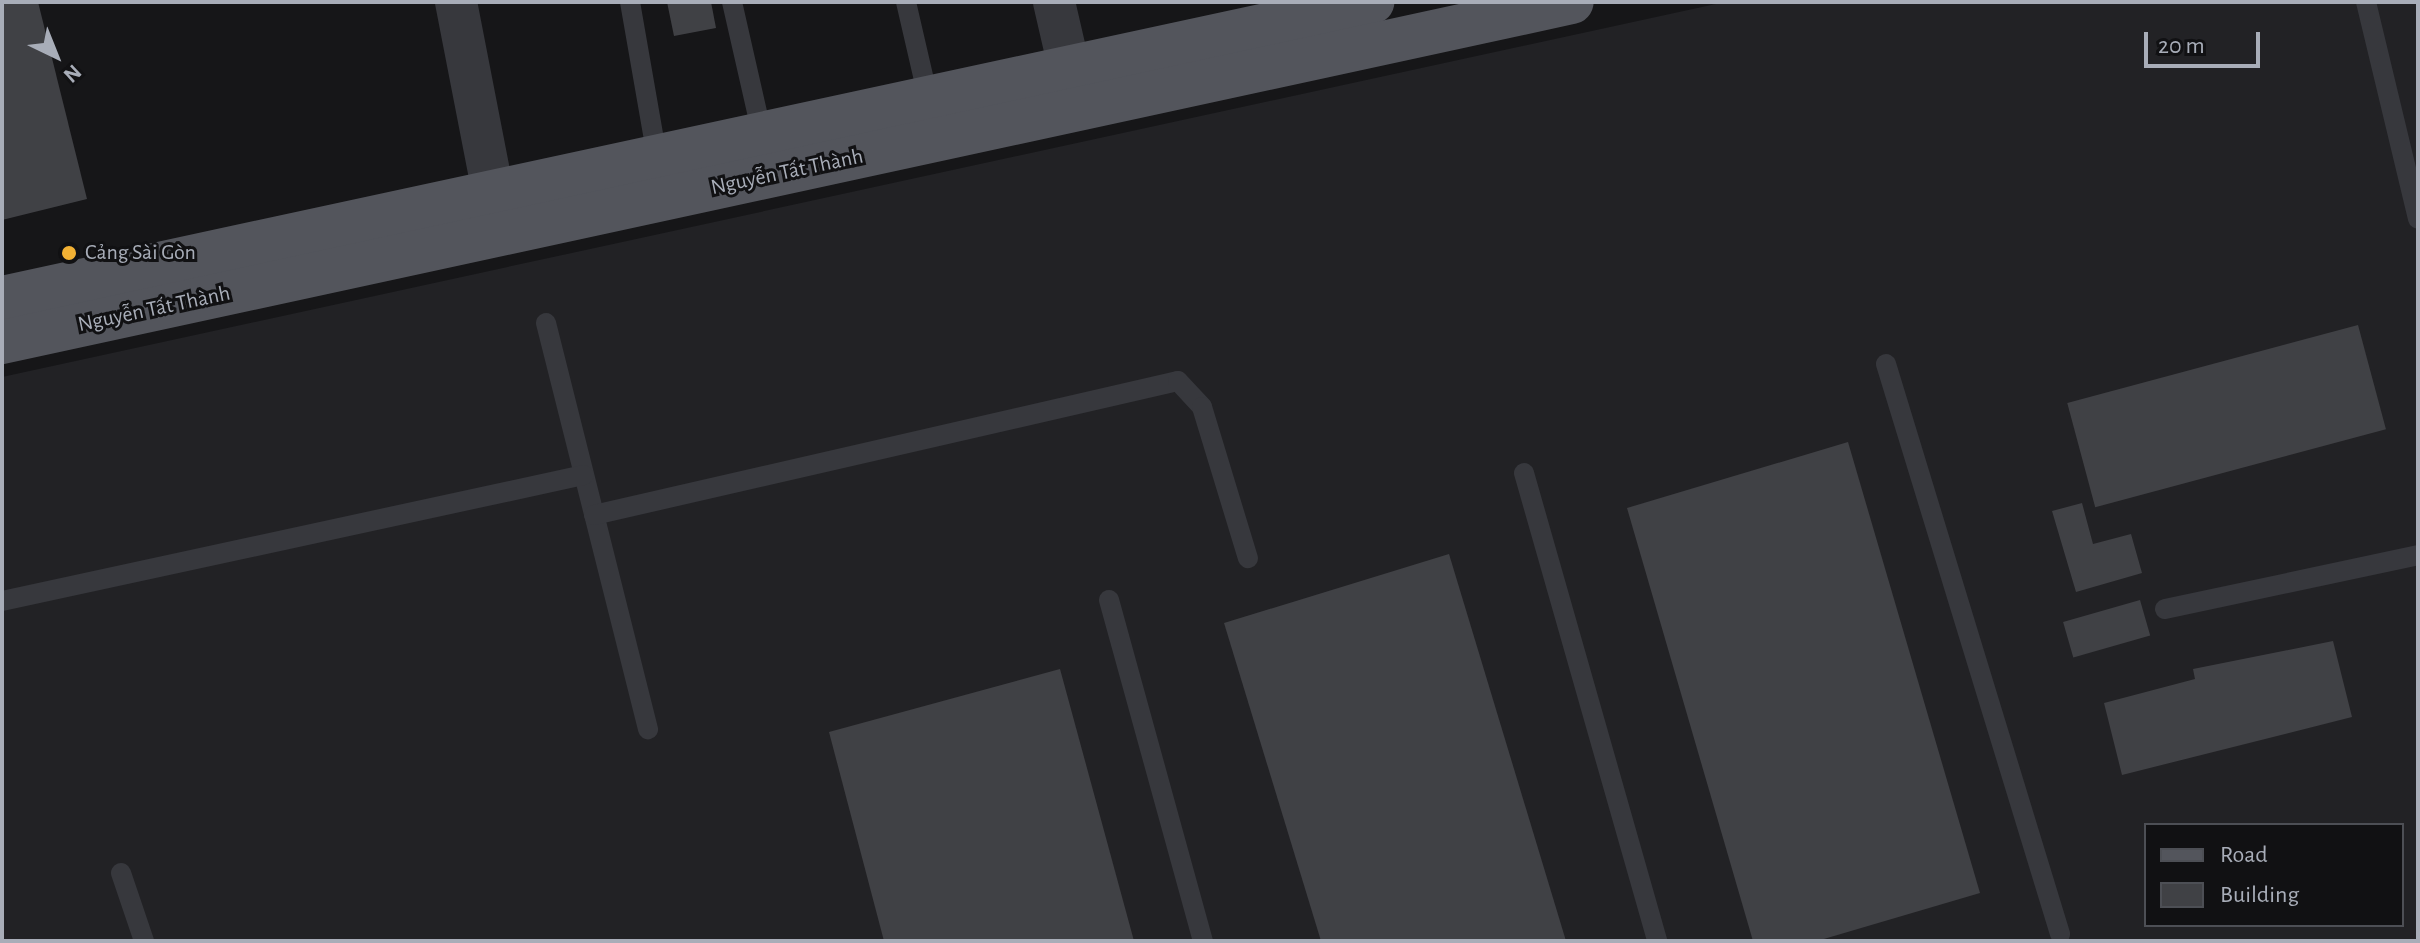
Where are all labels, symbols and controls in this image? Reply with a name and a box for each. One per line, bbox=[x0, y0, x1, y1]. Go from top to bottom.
north arrow bbox=[16, 16, 96, 96]
scale bar bbox=[2148, 16, 2264, 66]
text: 20 m bbox=[2158, 34, 2205, 58]
text: N bbox=[59, 60, 85, 87]
street label: Nguyễn Tất Thành bbox=[708, 143, 866, 201]
place label: Cảng Sài Gòn bbox=[85, 240, 196, 266]
marker: Cảng Sài Gòn bbox=[60, 244, 78, 262]
street label: Nguyễn Tất Thành bbox=[75, 280, 233, 338]
legend bbox=[2144, 823, 2404, 927]
text: Road bbox=[2220, 843, 2268, 867]
text: Building bbox=[2220, 883, 2299, 907]

